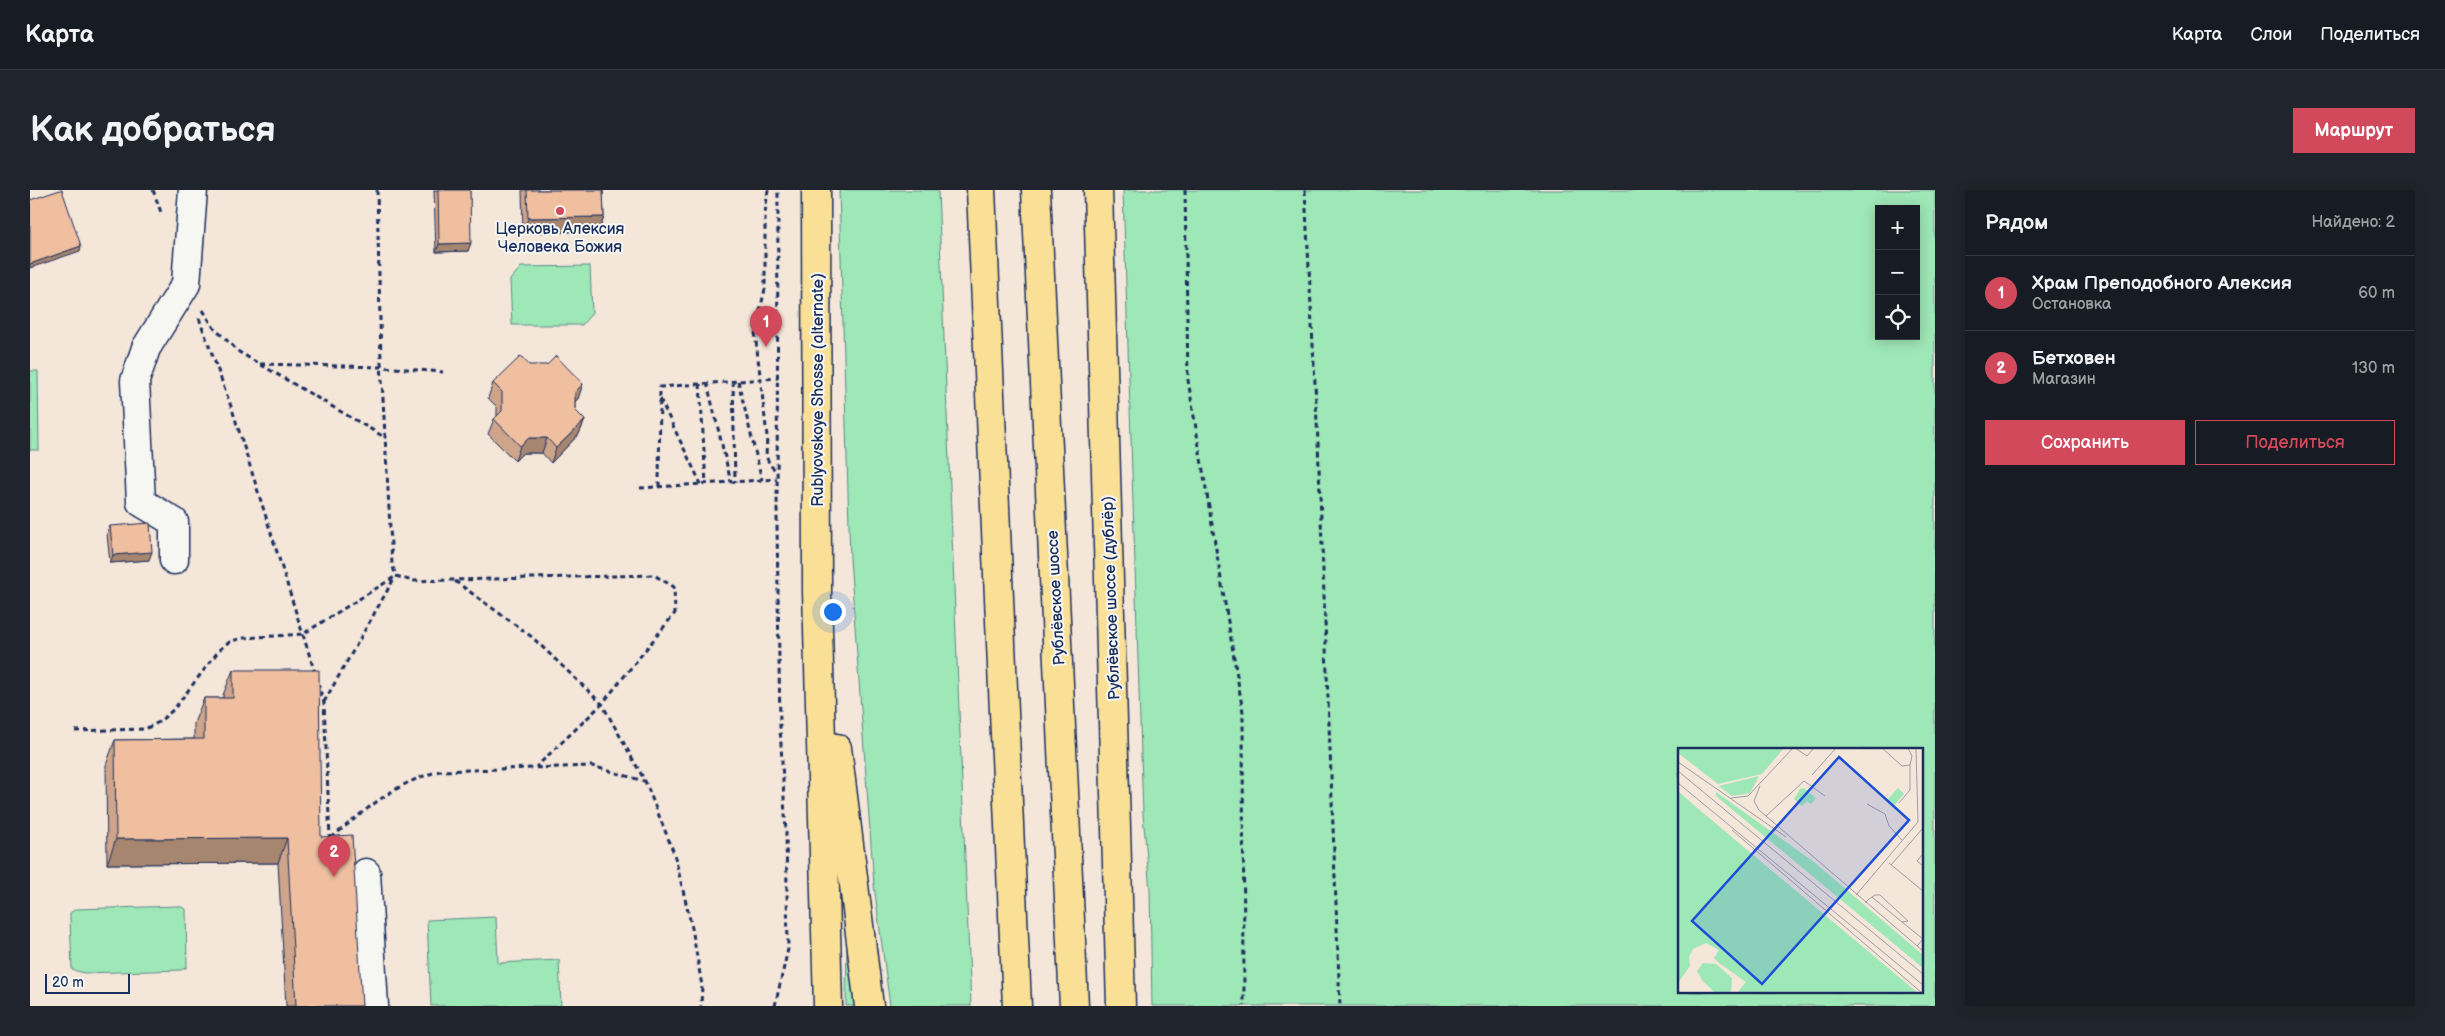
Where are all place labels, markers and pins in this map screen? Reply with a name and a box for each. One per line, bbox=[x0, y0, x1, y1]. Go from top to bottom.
marker: Церковь Алексия Человека Божия bbox=[554, 205, 566, 217]
place label: Церковь Алексия Человека Божия bbox=[496, 220, 625, 257]
pin: 1 bbox=[750, 306, 782, 347]
pin: 2 bbox=[318, 836, 350, 877]

